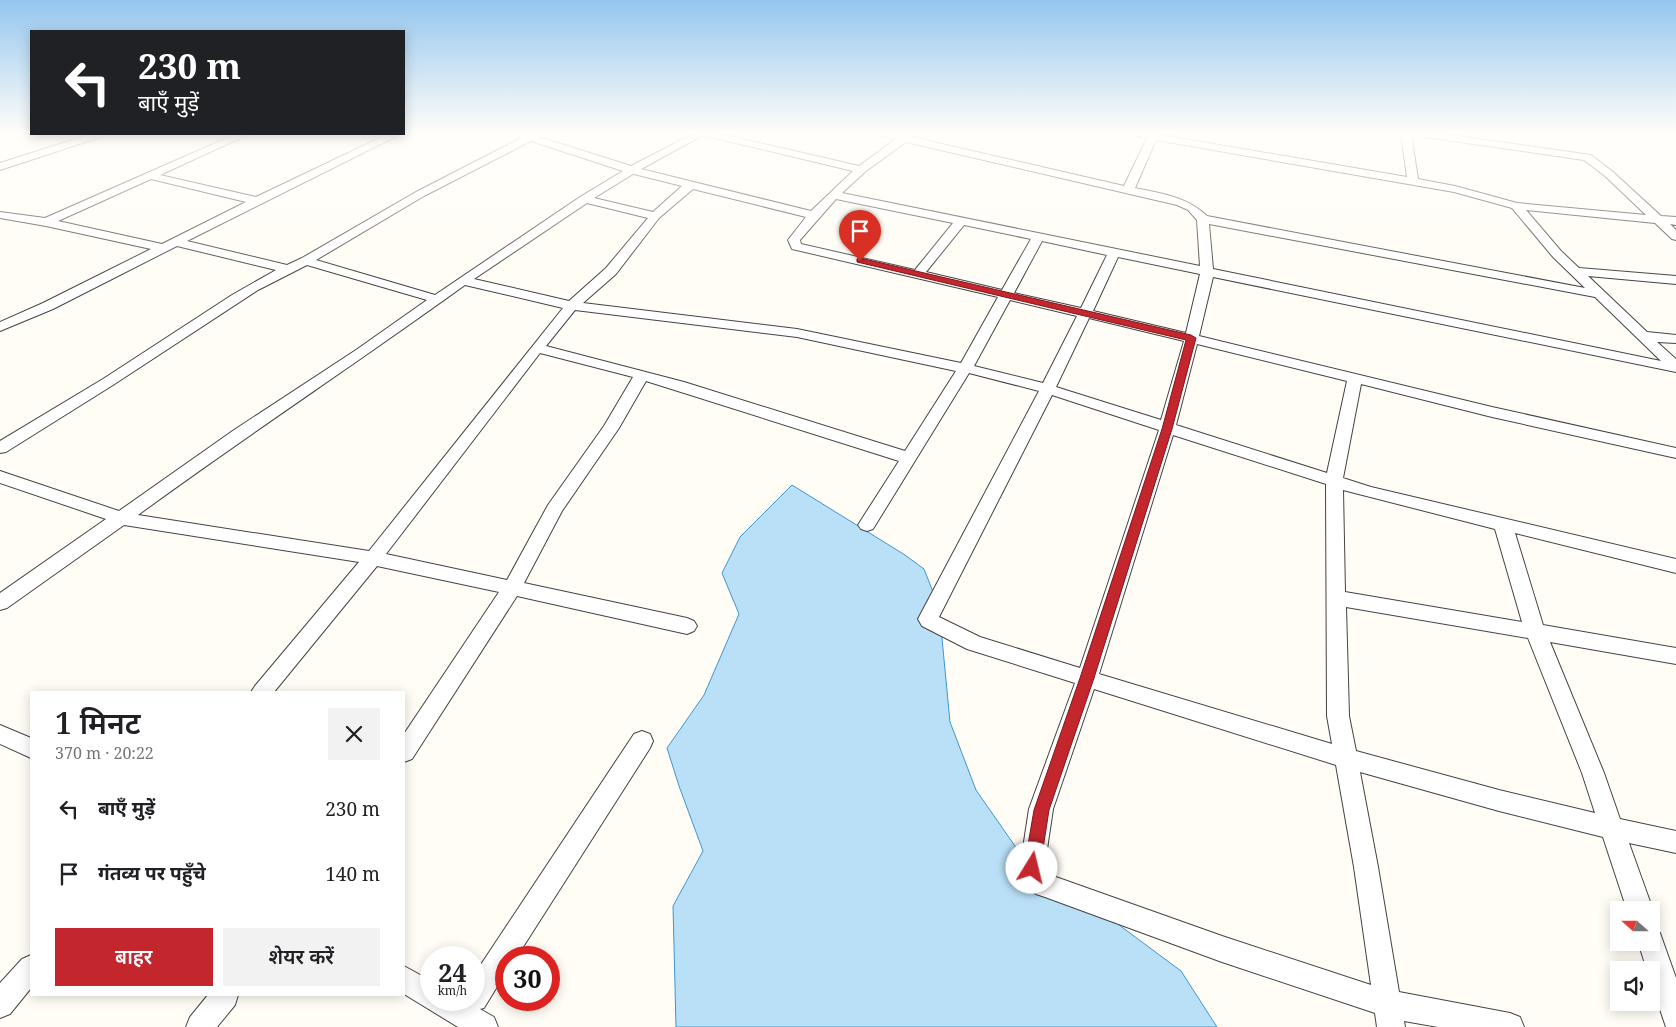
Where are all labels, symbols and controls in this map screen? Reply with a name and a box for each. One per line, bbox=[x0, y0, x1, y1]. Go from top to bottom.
text: 230 m bbox=[138, 42, 241, 89]
icon: left bbox=[55, 50, 120, 115]
text: बाएँ मुड़ें bbox=[138, 87, 199, 117]
pin bbox=[839, 210, 881, 261]
icon: arrive bbox=[846, 217, 874, 245]
text: 1 मिनट bbox=[55, 702, 141, 743]
button: close bbox=[328, 708, 380, 760]
text: 370 m · 20:22 bbox=[55, 742, 154, 764]
icon: left bbox=[55, 795, 83, 823]
text: बाएँ मुड़ें bbox=[98, 795, 155, 821]
text: 230 m bbox=[325, 796, 380, 822]
position arrow bbox=[1005, 841, 1057, 893]
icon: arrive bbox=[55, 860, 83, 888]
text: गंतव्य पर पहुँचे bbox=[98, 860, 206, 886]
text: 140 m bbox=[325, 861, 380, 887]
north arrow bbox=[1610, 901, 1660, 951]
map controls bbox=[1610, 901, 1660, 1011]
button: बाहर bbox=[55, 928, 213, 986]
button: शेयर करें bbox=[223, 928, 380, 986]
speed limit sign: 30 bbox=[495, 946, 560, 1011]
text: 24 bbox=[438, 955, 467, 989]
button: sound bbox=[1610, 961, 1660, 1011]
text: km/h bbox=[438, 982, 467, 999]

